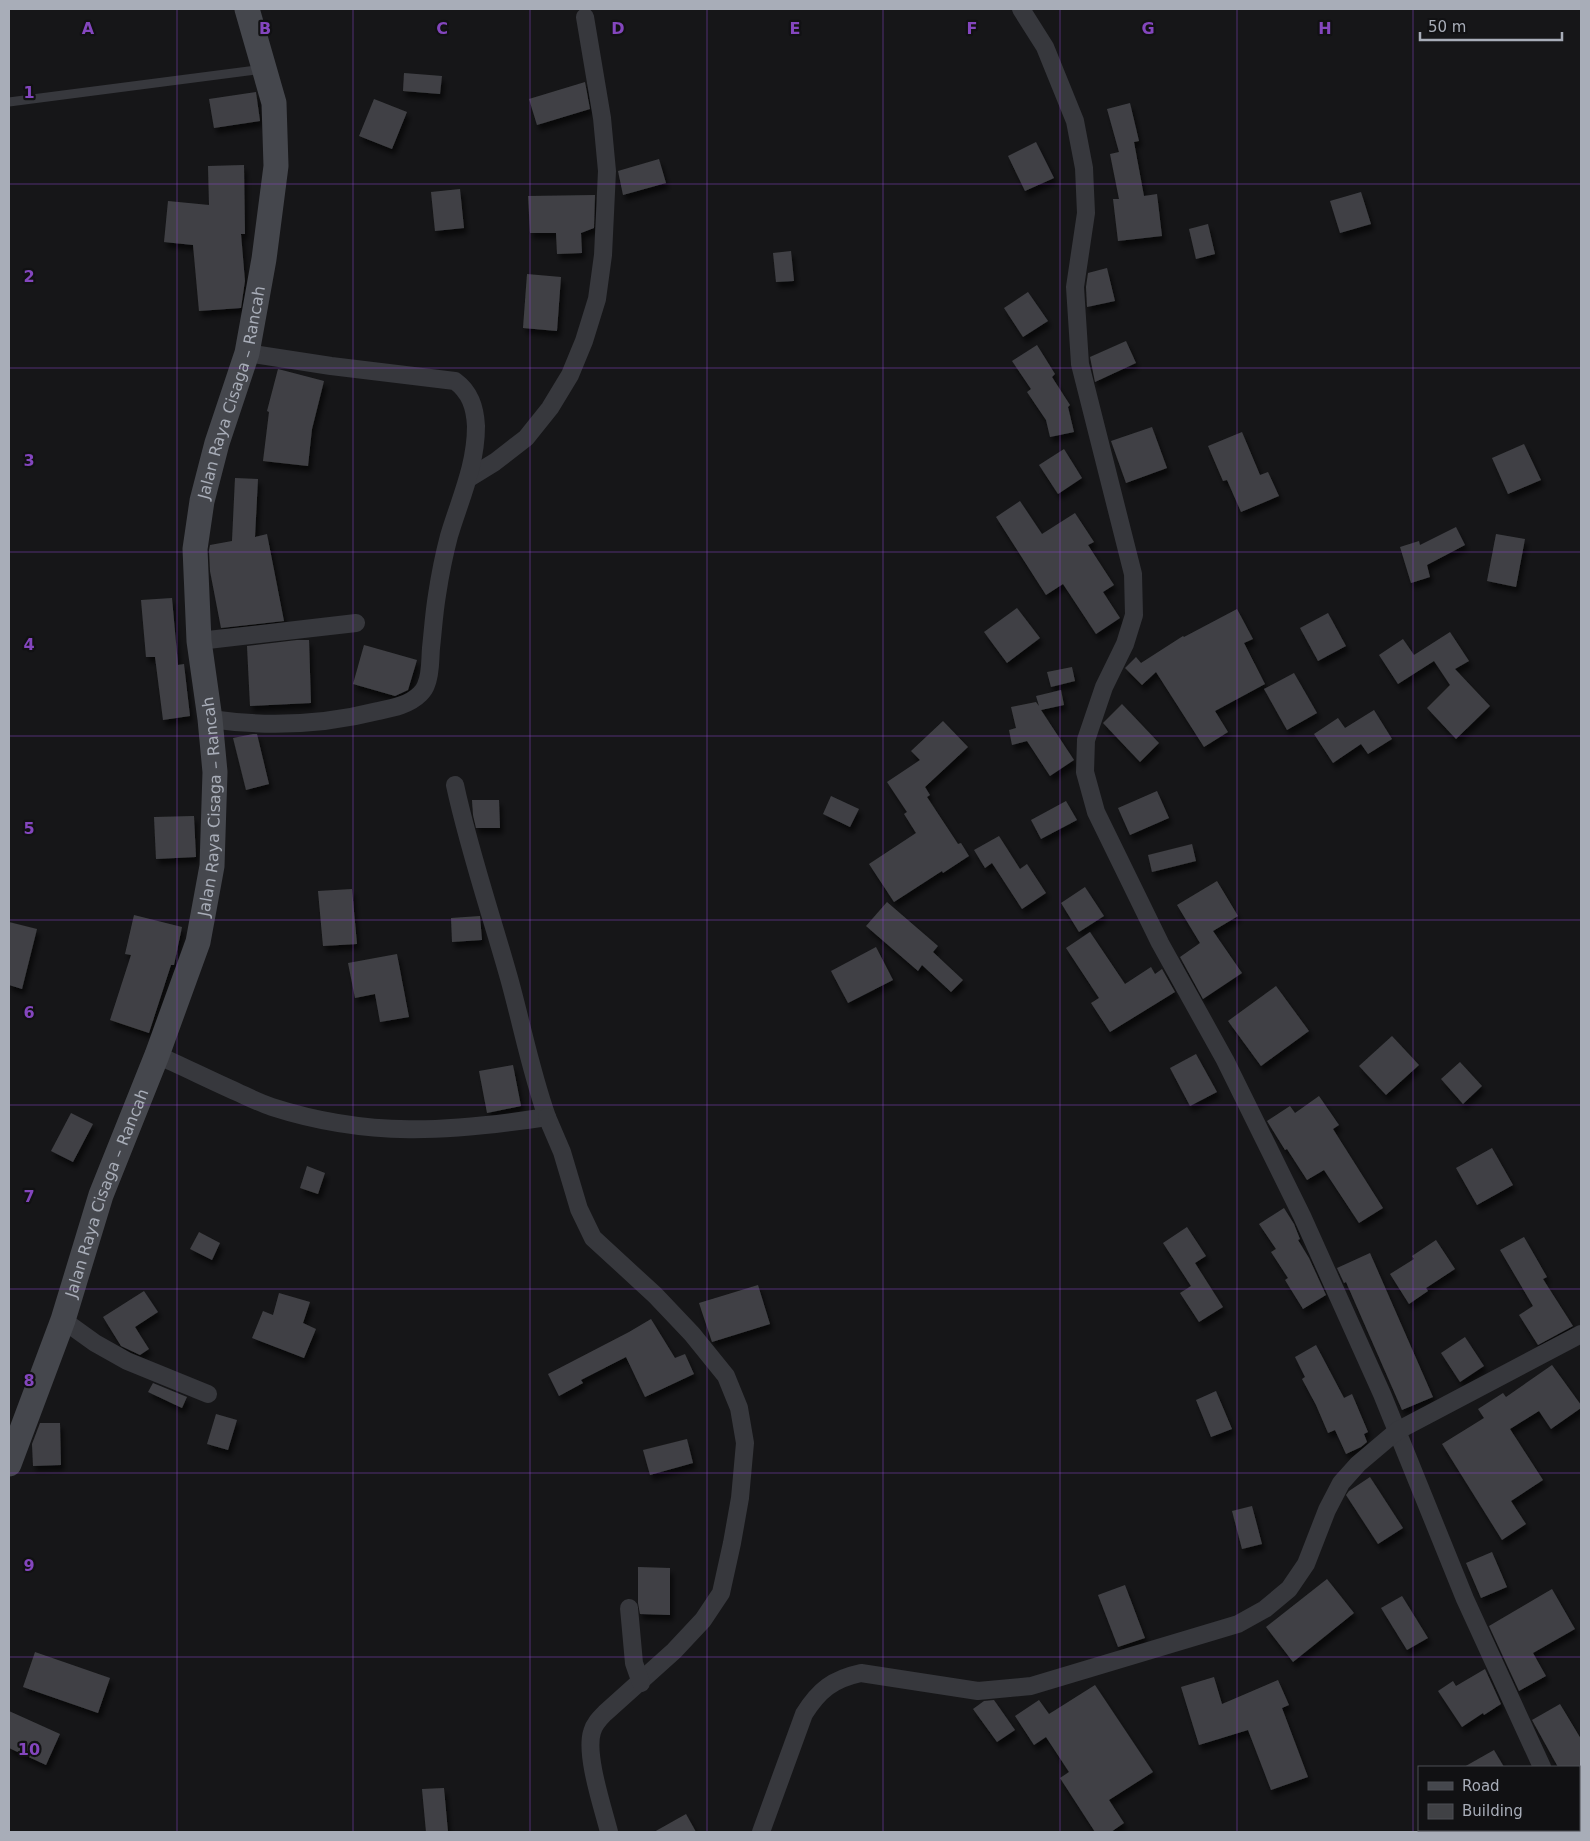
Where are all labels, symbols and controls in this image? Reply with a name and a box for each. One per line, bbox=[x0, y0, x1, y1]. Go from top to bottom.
scale bar bbox=[1420, 10, 1562, 42]
text: 50 m bbox=[1428, 18, 1466, 36]
text: A bbox=[82, 19, 95, 38]
text: B bbox=[259, 19, 271, 38]
text: C bbox=[436, 19, 448, 38]
text: D bbox=[611, 19, 625, 38]
text: E bbox=[790, 19, 800, 38]
text: F bbox=[967, 19, 977, 38]
text: G bbox=[1141, 19, 1155, 38]
text: H bbox=[1318, 19, 1332, 38]
text: 1 bbox=[23, 83, 35, 102]
text: 2 bbox=[23, 267, 35, 286]
street label: Jalan Raya Cisaga – Rancah bbox=[194, 284, 269, 502]
text: 3 bbox=[23, 451, 35, 470]
text: 4 bbox=[23, 635, 35, 654]
street label: Jalan Raya Cisaga – Rancah bbox=[194, 696, 225, 919]
text: 5 bbox=[23, 819, 35, 838]
text: 6 bbox=[23, 1003, 35, 1022]
street label: Jalan Raya Cisaga – Rancah bbox=[61, 1086, 153, 1301]
text: 7 bbox=[23, 1187, 35, 1206]
text: 8 bbox=[23, 1371, 35, 1390]
text: 9 bbox=[23, 1556, 35, 1575]
text: 10 bbox=[18, 1740, 40, 1759]
legend bbox=[1418, 1766, 1580, 1831]
text: Road bbox=[1462, 1777, 1500, 1795]
text: Building bbox=[1462, 1802, 1523, 1820]

